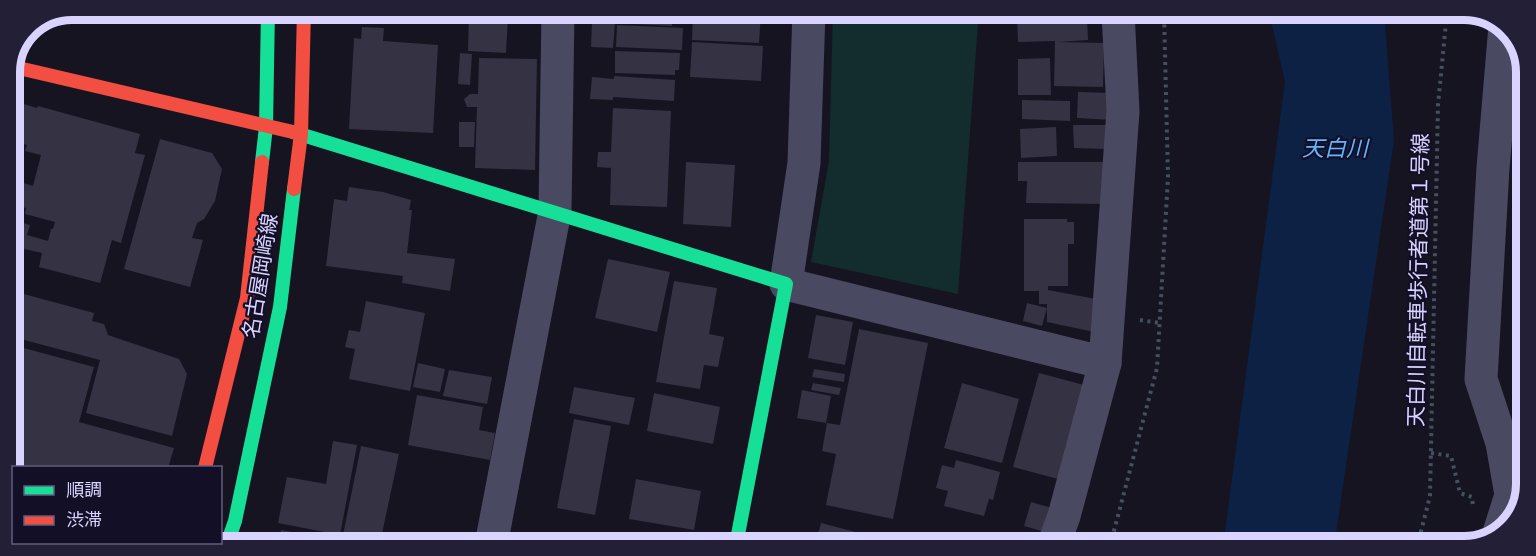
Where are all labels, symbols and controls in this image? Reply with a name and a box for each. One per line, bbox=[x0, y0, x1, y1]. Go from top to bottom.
street label: 天白川自転車歩行者道第１号線 bbox=[1405, 133, 1432, 427]
water label: 天白川 bbox=[1302, 137, 1370, 160]
street label: 名古屋岡崎線 bbox=[240, 212, 281, 340]
legend bbox=[12, 466, 222, 544]
text: 順調 bbox=[66, 482, 102, 500]
text: 渋滞 bbox=[66, 511, 102, 530]

